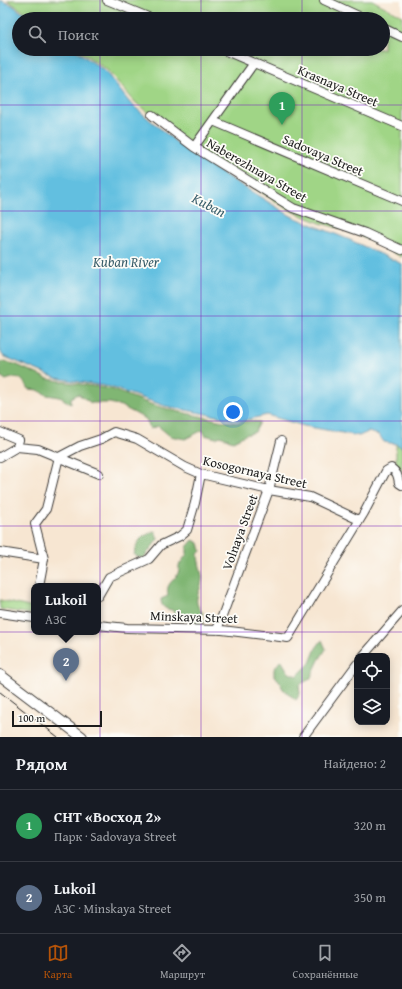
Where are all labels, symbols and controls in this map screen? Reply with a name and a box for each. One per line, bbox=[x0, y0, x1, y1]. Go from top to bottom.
search box bbox=[12, 12, 390, 56]
icon: search bbox=[26, 23, 48, 45]
text: Поиск bbox=[58, 24, 99, 45]
street label: Krasnaya Street bbox=[295, 60, 382, 112]
pin: 1 bbox=[269, 92, 295, 125]
street label: Sadovaya Street bbox=[280, 129, 367, 181]
street label: Naberezhnaya Street bbox=[203, 133, 311, 207]
water label: Kuban bbox=[188, 188, 229, 222]
water label: Kuban River bbox=[92, 252, 160, 272]
your location bbox=[223, 402, 243, 422]
street label: Kosogornaya Street bbox=[201, 451, 309, 493]
street label: Volnaya Street bbox=[217, 491, 263, 573]
popup bbox=[31, 583, 101, 635]
text: Lukoil bbox=[45, 589, 87, 610]
street label: Minskaya Street bbox=[150, 606, 239, 628]
text: АЗС bbox=[45, 610, 67, 629]
pin: 2 bbox=[53, 648, 79, 681]
map controls bbox=[354, 653, 390, 725]
button: locate bbox=[354, 653, 390, 689]
button: layers bbox=[354, 689, 390, 725]
scale bar bbox=[12, 709, 102, 728]
text: 100 m bbox=[18, 710, 45, 726]
text: Рядом bbox=[16, 751, 67, 776]
text: Найдено: 2 bbox=[324, 754, 386, 773]
text: СНТ «Восход 2» bbox=[54, 806, 161, 827]
text: 1 bbox=[26, 816, 32, 835]
text: 320 m bbox=[354, 816, 386, 835]
text: Парк · Sadovaya Street bbox=[54, 827, 177, 846]
text: Lukoil bbox=[54, 878, 96, 899]
text: 2 bbox=[26, 888, 32, 907]
text: 350 m bbox=[354, 888, 386, 907]
text: АЗС · Minskaya Street bbox=[54, 899, 171, 918]
tab: Карта bbox=[44, 942, 72, 982]
tab: Маршрут bbox=[160, 942, 205, 982]
tab: Сохранённые bbox=[293, 942, 358, 982]

